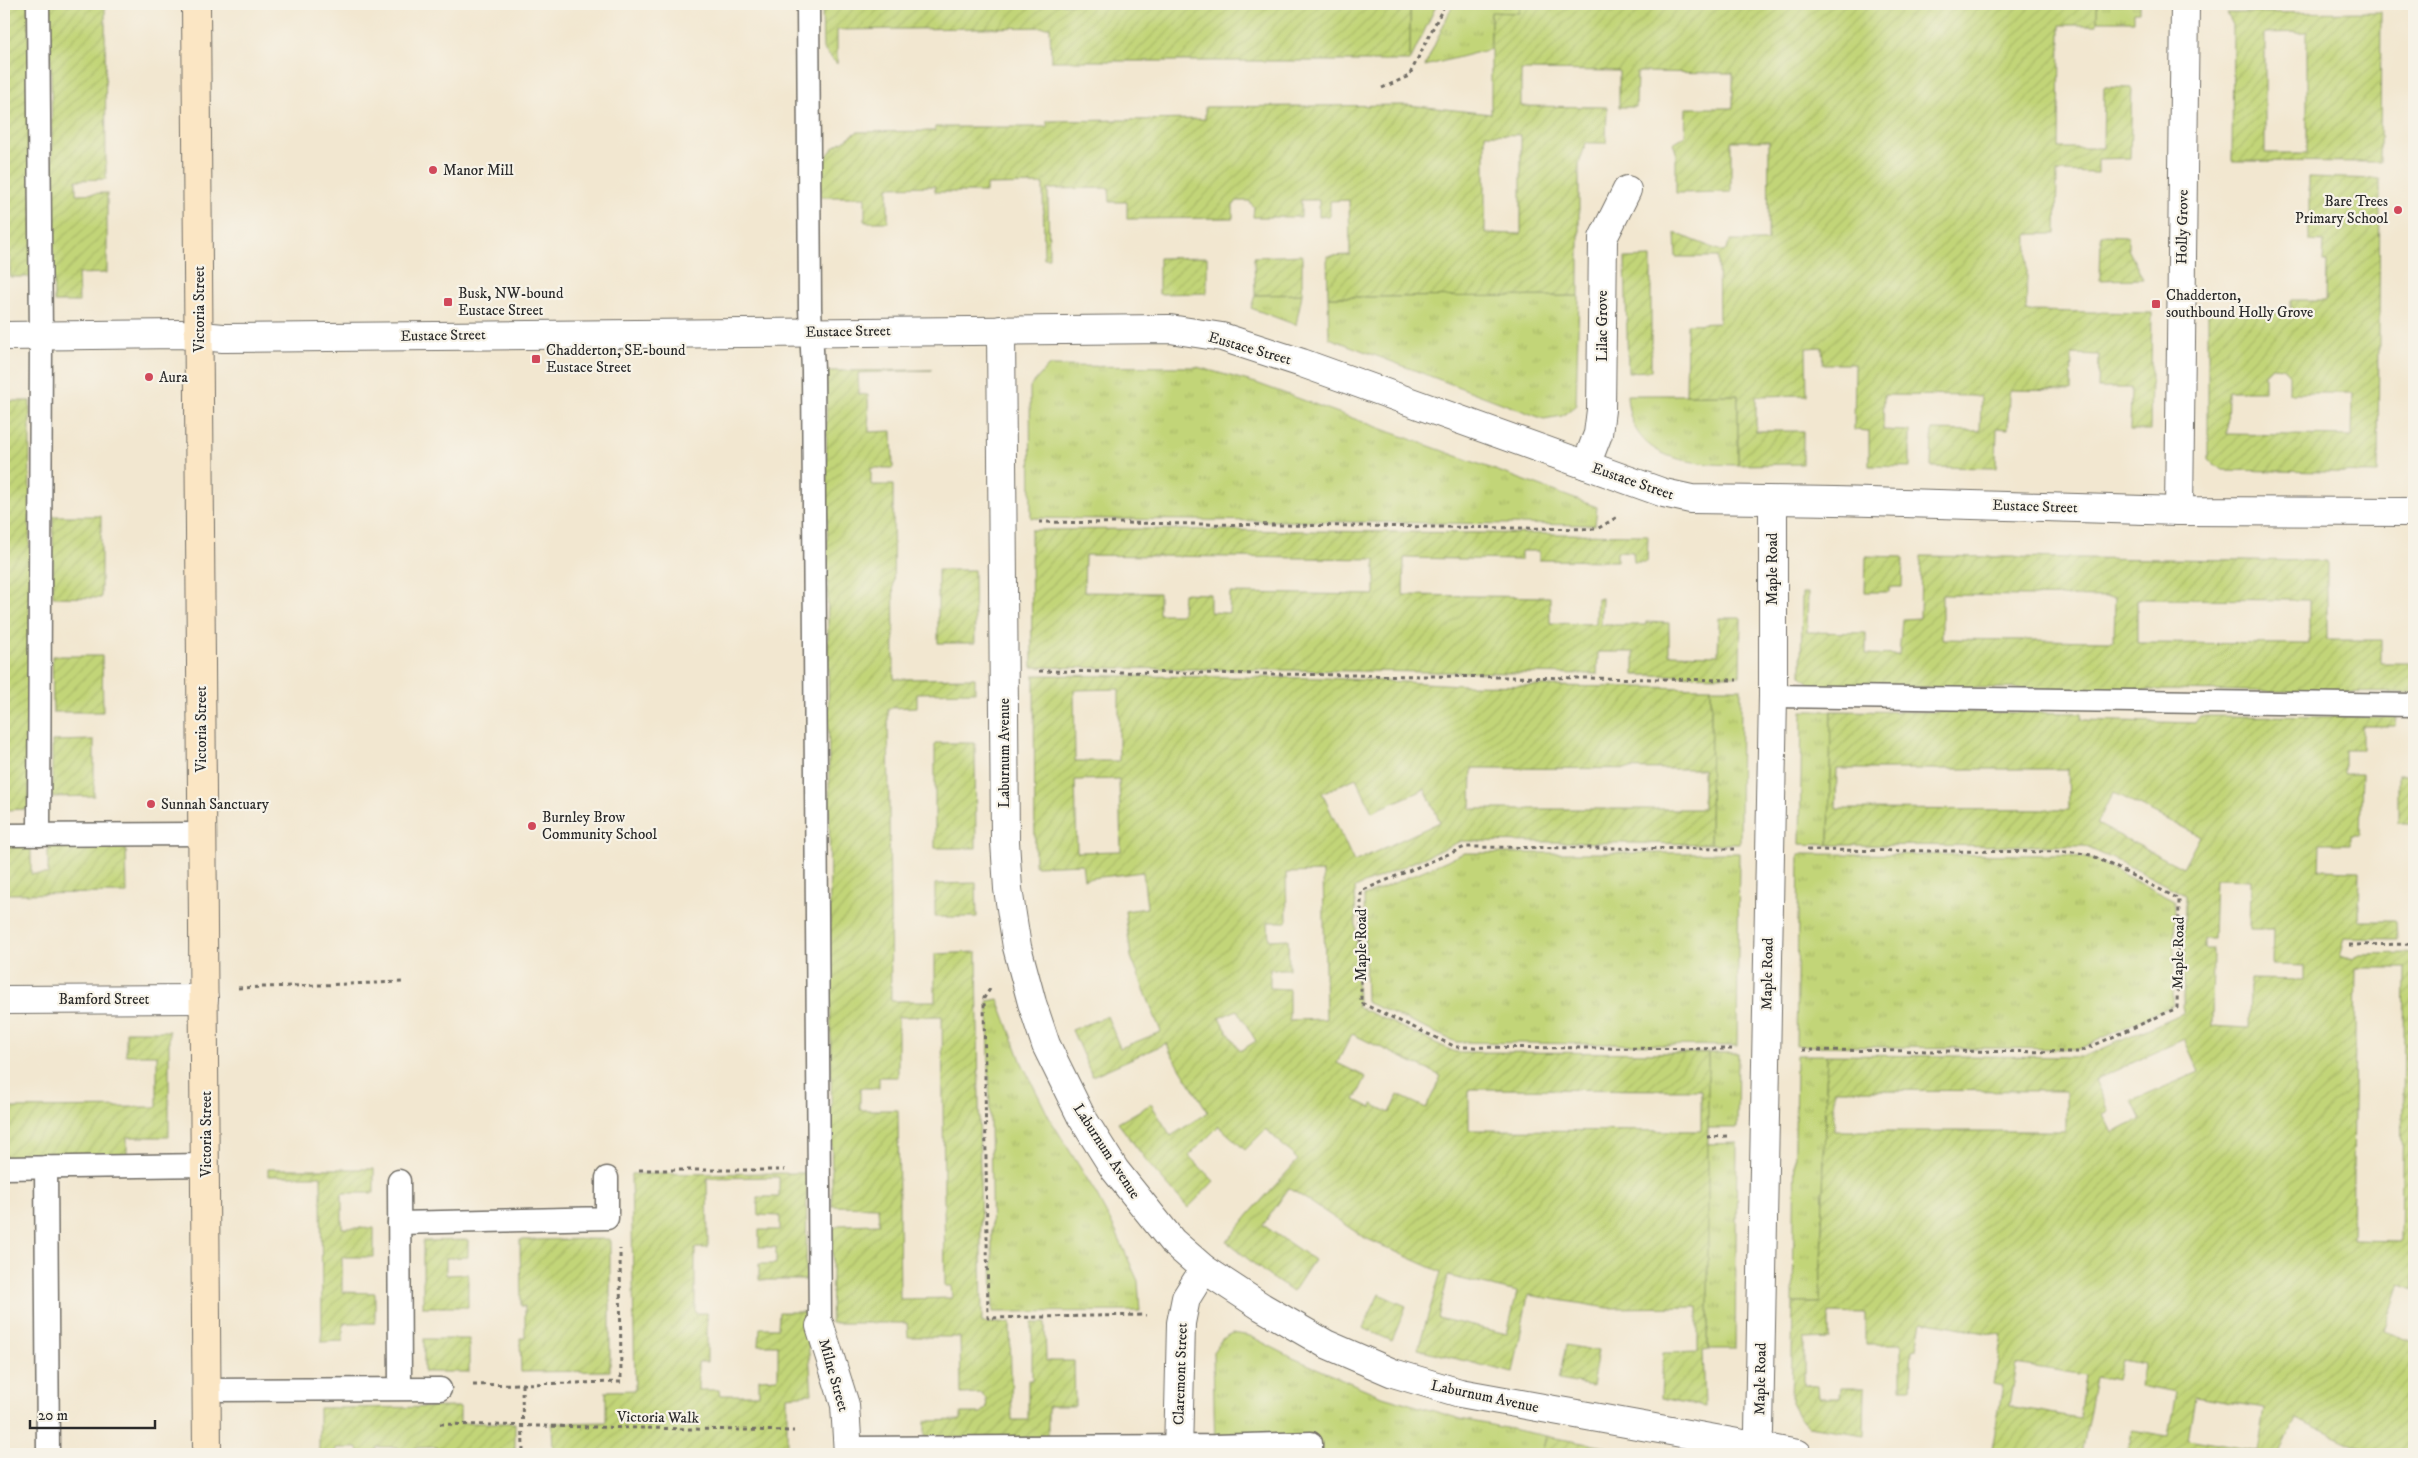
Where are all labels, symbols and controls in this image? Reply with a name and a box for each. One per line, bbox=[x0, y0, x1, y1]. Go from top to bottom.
place label: Manor Mill bbox=[443, 161, 514, 180]
marker: Manor Mill bbox=[427, 164, 439, 176]
street label: Holly Grove bbox=[2172, 189, 2193, 265]
place label: Bare Trees Primary School bbox=[2295, 192, 2388, 228]
marker: Bare Trees Primary School bbox=[2392, 204, 2404, 216]
street label: Victoria Street bbox=[190, 266, 209, 353]
place label: Busk, NW-bound Eustace Street bbox=[458, 284, 564, 320]
place label: Chadderton, southbound Holly Grove bbox=[2166, 286, 2313, 322]
street label: Lilac Grove bbox=[1593, 290, 1612, 362]
marker: Busk, NW-bound Eustace Street bbox=[442, 296, 454, 308]
marker: Chadderton, southbound Holly Grove bbox=[2150, 298, 2162, 310]
street label: Eustace Street bbox=[805, 321, 891, 342]
street label: Eustace Street bbox=[400, 325, 486, 346]
street label: Eustace Street bbox=[1206, 328, 1294, 369]
place label: Chadderton, SE-bound Eustace Street bbox=[546, 341, 686, 377]
marker: Chadderton, SE-bound Eustace Street bbox=[530, 353, 542, 365]
place label: Aura bbox=[159, 368, 188, 387]
marker: Aura bbox=[143, 371, 155, 383]
street label: Eustace Street bbox=[1589, 459, 1676, 504]
street label: Eustace Street bbox=[1992, 496, 2078, 517]
street label: Maple Road bbox=[1763, 532, 1782, 605]
street label: Victoria Street bbox=[192, 686, 211, 773]
street label: Laburnum Avenue bbox=[995, 698, 1014, 808]
place label: Sunnah Sanctuary bbox=[161, 795, 270, 814]
marker: Sunnah Sanctuary bbox=[145, 798, 157, 810]
place label: Burnley Brow Community School bbox=[542, 808, 657, 844]
marker: Burnley Brow Community School bbox=[526, 820, 538, 832]
street label: Maple Road bbox=[1352, 908, 1371, 981]
street label: Maple Road bbox=[2168, 916, 2189, 989]
street label: Maple Road bbox=[1757, 937, 1778, 1010]
street label: Bamford Street bbox=[59, 990, 150, 1009]
street label: Victoria Street bbox=[197, 1091, 216, 1178]
street label: Laburnum Avenue bbox=[1069, 1100, 1144, 1202]
street label: Claremont Street bbox=[1169, 1322, 1192, 1426]
street label: Milne Street bbox=[814, 1337, 853, 1414]
street label: Maple Road bbox=[1750, 1342, 1771, 1415]
street label: Laburnum Avenue bbox=[1429, 1376, 1541, 1417]
scale bar bbox=[30, 1398, 155, 1430]
text: 20 m bbox=[38, 1406, 68, 1425]
street label: Victoria Walk bbox=[616, 1407, 700, 1428]

